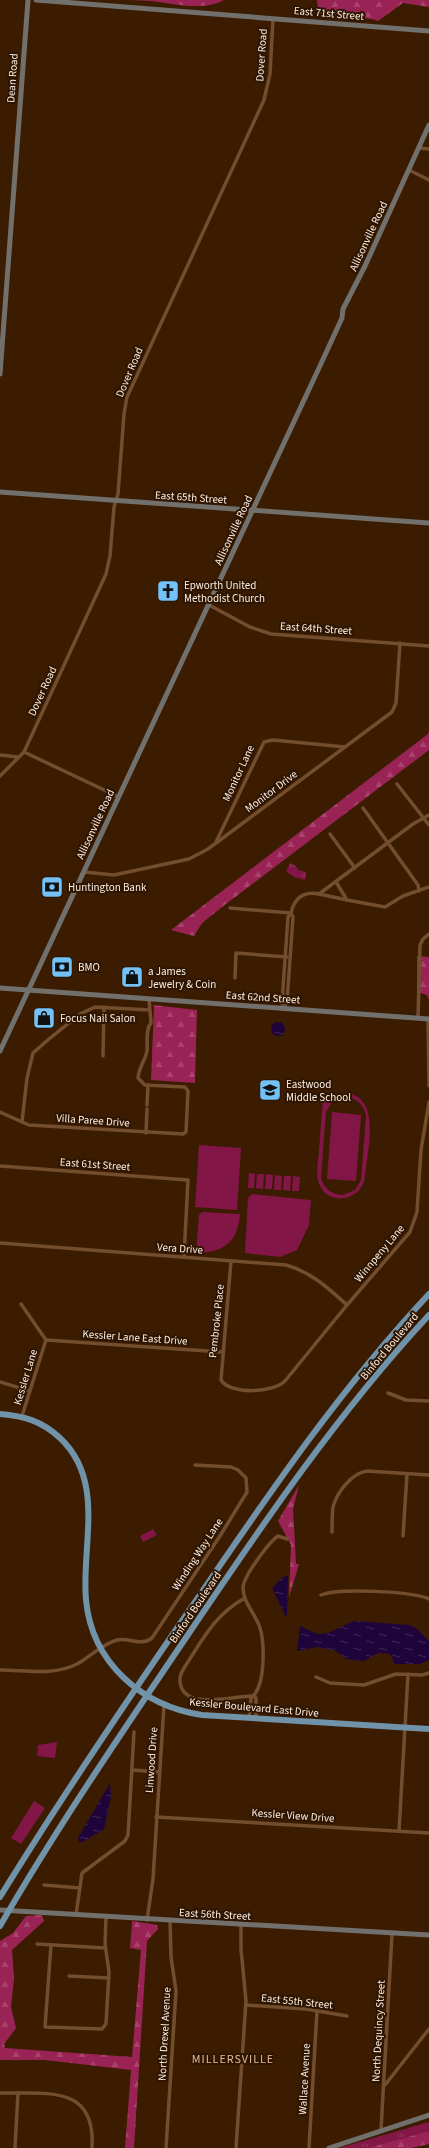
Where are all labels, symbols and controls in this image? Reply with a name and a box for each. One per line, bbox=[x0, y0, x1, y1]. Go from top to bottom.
street label: East 71st Street bbox=[293, 3, 365, 24]
street label: Dover Road bbox=[252, 28, 271, 82]
street label: Dean Road bbox=[3, 53, 22, 103]
street label: Allisonville Road bbox=[346, 199, 391, 274]
street label: Dover Road bbox=[112, 345, 147, 399]
street label: East 65th Street bbox=[155, 488, 228, 508]
street label: Allisonville Road bbox=[211, 493, 256, 568]
church icon: Epworth United Methodist Church bbox=[155, 578, 181, 604]
place label: Epworth United Methodist Church bbox=[184, 578, 265, 606]
street label: East 64th Street bbox=[280, 619, 353, 639]
street label: Dover Road bbox=[24, 664, 60, 718]
street label: Monitor Lane bbox=[219, 742, 258, 804]
street label: Monitor Drive bbox=[242, 766, 301, 816]
street label: Allisonville Road bbox=[73, 787, 118, 862]
bank icon: Huntington Bank bbox=[39, 874, 65, 900]
place label: Huntington Bank bbox=[68, 880, 147, 895]
bank icon: BMO bbox=[49, 954, 75, 980]
place label: BMO bbox=[78, 960, 100, 975]
shop icon: a James Jewelry & Coin bbox=[119, 964, 145, 990]
place label: a James Jewelry & Coin bbox=[148, 964, 216, 992]
street label: East 62nd Street bbox=[225, 987, 301, 1008]
shop icon: Focus Nail Salon bbox=[31, 1005, 57, 1031]
place label: Focus Nail Salon bbox=[60, 1011, 136, 1026]
school or university icon: Eastwood Middle School bbox=[257, 1077, 283, 1103]
place label: Eastwood Middle School bbox=[286, 1077, 351, 1105]
street label: Villa Paree Drive bbox=[56, 1110, 131, 1131]
street label: East 61st Street bbox=[59, 1155, 131, 1174]
street label: Winnpeny Lane bbox=[351, 1221, 408, 1285]
street label: Vera Drive bbox=[156, 1239, 204, 1258]
street label: Pembroke Place bbox=[205, 1283, 228, 1359]
street label: Binford Boulevard bbox=[357, 1310, 422, 1383]
street label: Kessler Lane East Drive bbox=[82, 1326, 189, 1349]
street label: Kessler Lane bbox=[10, 1347, 41, 1407]
street label: Winding Way Lane bbox=[168, 1515, 227, 1593]
street label: Binford Boulevard bbox=[166, 1569, 225, 1646]
street label: Kessler Boulevard East Drive bbox=[189, 1694, 320, 1721]
street label: Linwood Drive bbox=[142, 1726, 161, 1793]
street label: Kessler View Drive bbox=[251, 1805, 335, 1826]
street label: East 56th Street bbox=[179, 1905, 252, 1924]
street label: North Dequincy Street bbox=[368, 1980, 389, 2082]
street label: North Drexel Avenue bbox=[155, 1986, 174, 2081]
street label: East 55th Street bbox=[260, 1990, 334, 2013]
street label: Wallace Avenue bbox=[295, 2042, 314, 2115]
district label: MILLERSVILLE bbox=[192, 2051, 274, 2068]

